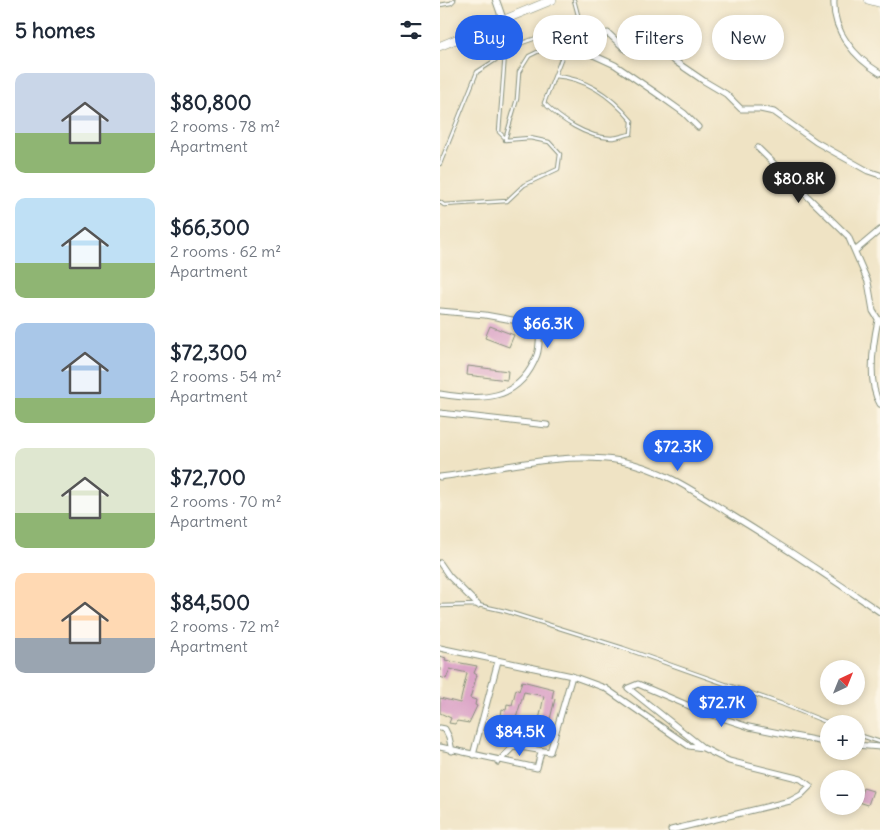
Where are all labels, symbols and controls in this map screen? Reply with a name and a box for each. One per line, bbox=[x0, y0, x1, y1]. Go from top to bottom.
chip: Buy bbox=[455, 15, 523, 60]
chip: Rent bbox=[533, 15, 607, 60]
chip: Filters bbox=[617, 15, 702, 60]
chip: New bbox=[712, 15, 784, 60]
icon: filters bbox=[397, 16, 425, 44]
text: 5 homes bbox=[15, 17, 95, 44]
text: $80,800 bbox=[170, 89, 252, 116]
icon: home bbox=[55, 93, 115, 153]
text: 2 rooms · 78 m² bbox=[170, 116, 280, 136]
text: Apartment bbox=[170, 136, 248, 156]
pin: $80.8K bbox=[758, 162, 840, 204]
text: $80.8K bbox=[773, 168, 825, 188]
text: $66,300 bbox=[170, 214, 250, 241]
icon: home bbox=[55, 218, 115, 278]
text: 2 rooms · 62 m² bbox=[170, 241, 281, 261]
text: Apartment bbox=[170, 261, 248, 281]
pin: $66.3K bbox=[507, 306, 589, 349]
text: $66.3K bbox=[523, 313, 573, 333]
text: $72,300 bbox=[170, 339, 247, 366]
icon: home bbox=[55, 343, 115, 403]
text: 2 rooms · 54 m² bbox=[170, 366, 282, 386]
text: Apartment bbox=[170, 386, 248, 406]
pin: $72.3K bbox=[637, 430, 719, 472]
text: $72.3K bbox=[654, 436, 702, 456]
text: $72,700 bbox=[170, 464, 246, 491]
icon: home bbox=[55, 468, 115, 528]
text: 2 rooms · 70 m² bbox=[170, 491, 282, 511]
text: Apartment bbox=[170, 511, 248, 531]
text: $84,500 bbox=[170, 589, 250, 616]
icon: home bbox=[55, 593, 115, 653]
text: 2 rooms · 72 m² bbox=[170, 616, 280, 636]
text: Apartment bbox=[170, 636, 248, 656]
north arrow bbox=[820, 660, 865, 705]
map controls bbox=[820, 660, 865, 815]
pin: $72.7K bbox=[681, 686, 763, 728]
text: $72.7K bbox=[699, 692, 745, 712]
pin: $84.5K bbox=[479, 714, 561, 757]
button: + bbox=[820, 715, 865, 760]
text: $84.5K bbox=[495, 721, 545, 741]
button: − bbox=[820, 770, 865, 815]

